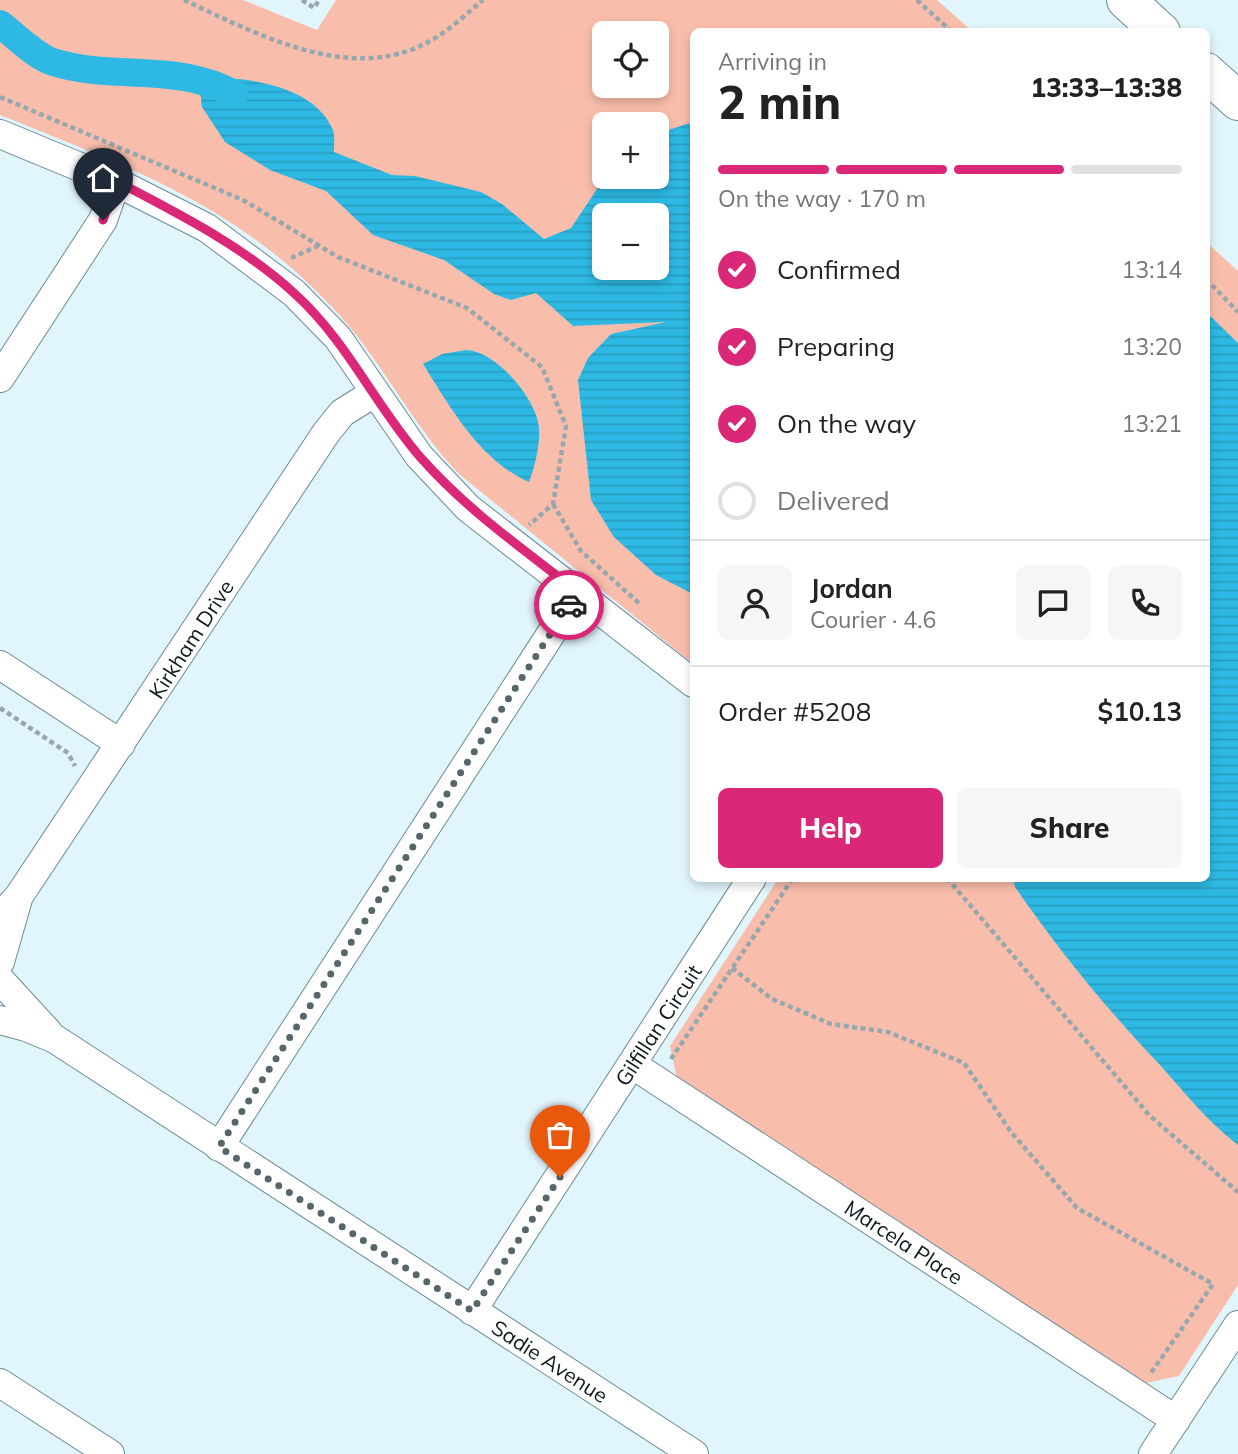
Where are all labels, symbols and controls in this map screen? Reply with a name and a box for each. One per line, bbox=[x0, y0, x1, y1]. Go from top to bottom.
map controls bbox=[592, 21, 669, 280]
button: locate bbox=[592, 21, 669, 98]
text: Arriving in bbox=[718, 47, 827, 76]
text: 13:33–13:38 bbox=[1031, 71, 1182, 104]
text: 2 min bbox=[718, 73, 841, 131]
button: + bbox=[592, 112, 669, 189]
pin bbox=[73, 148, 133, 220]
icon: home bbox=[84, 159, 122, 197]
text: On the way · 170 m bbox=[718, 184, 926, 213]
button: − bbox=[592, 203, 669, 280]
icon: check bbox=[718, 251, 756, 289]
text: Confirmed bbox=[777, 253, 901, 286]
text: 13:14 bbox=[1122, 255, 1182, 284]
icon: check bbox=[718, 328, 756, 366]
text: Preparing bbox=[777, 330, 895, 363]
text: 13:20 bbox=[1122, 332, 1182, 361]
icon: check bbox=[718, 405, 756, 443]
text: On the way bbox=[777, 407, 916, 440]
text: 13:21 bbox=[1122, 409, 1182, 438]
text: Delivered bbox=[777, 484, 890, 517]
button: person bbox=[718, 566, 792, 640]
button: chat bbox=[1016, 566, 1090, 640]
button: phone bbox=[1108, 566, 1182, 640]
courier bbox=[534, 570, 604, 640]
text: Jordan bbox=[810, 572, 893, 605]
street label: Kirkham Drive bbox=[143, 575, 239, 703]
icon: car bbox=[550, 586, 588, 624]
text: Courier · 4.6 bbox=[810, 605, 936, 634]
text: Order #5208 bbox=[718, 695, 871, 728]
text: $10.13 bbox=[1098, 695, 1182, 728]
button: Help bbox=[718, 788, 943, 868]
button: Share bbox=[957, 788, 1182, 868]
street label: Gilfillan Circuit bbox=[609, 959, 707, 1091]
pin bbox=[530, 1105, 590, 1177]
icon: bag bbox=[541, 1116, 579, 1154]
street label: Marcela Place bbox=[840, 1194, 968, 1290]
street label: Sadie Avenue bbox=[487, 1314, 613, 1408]

